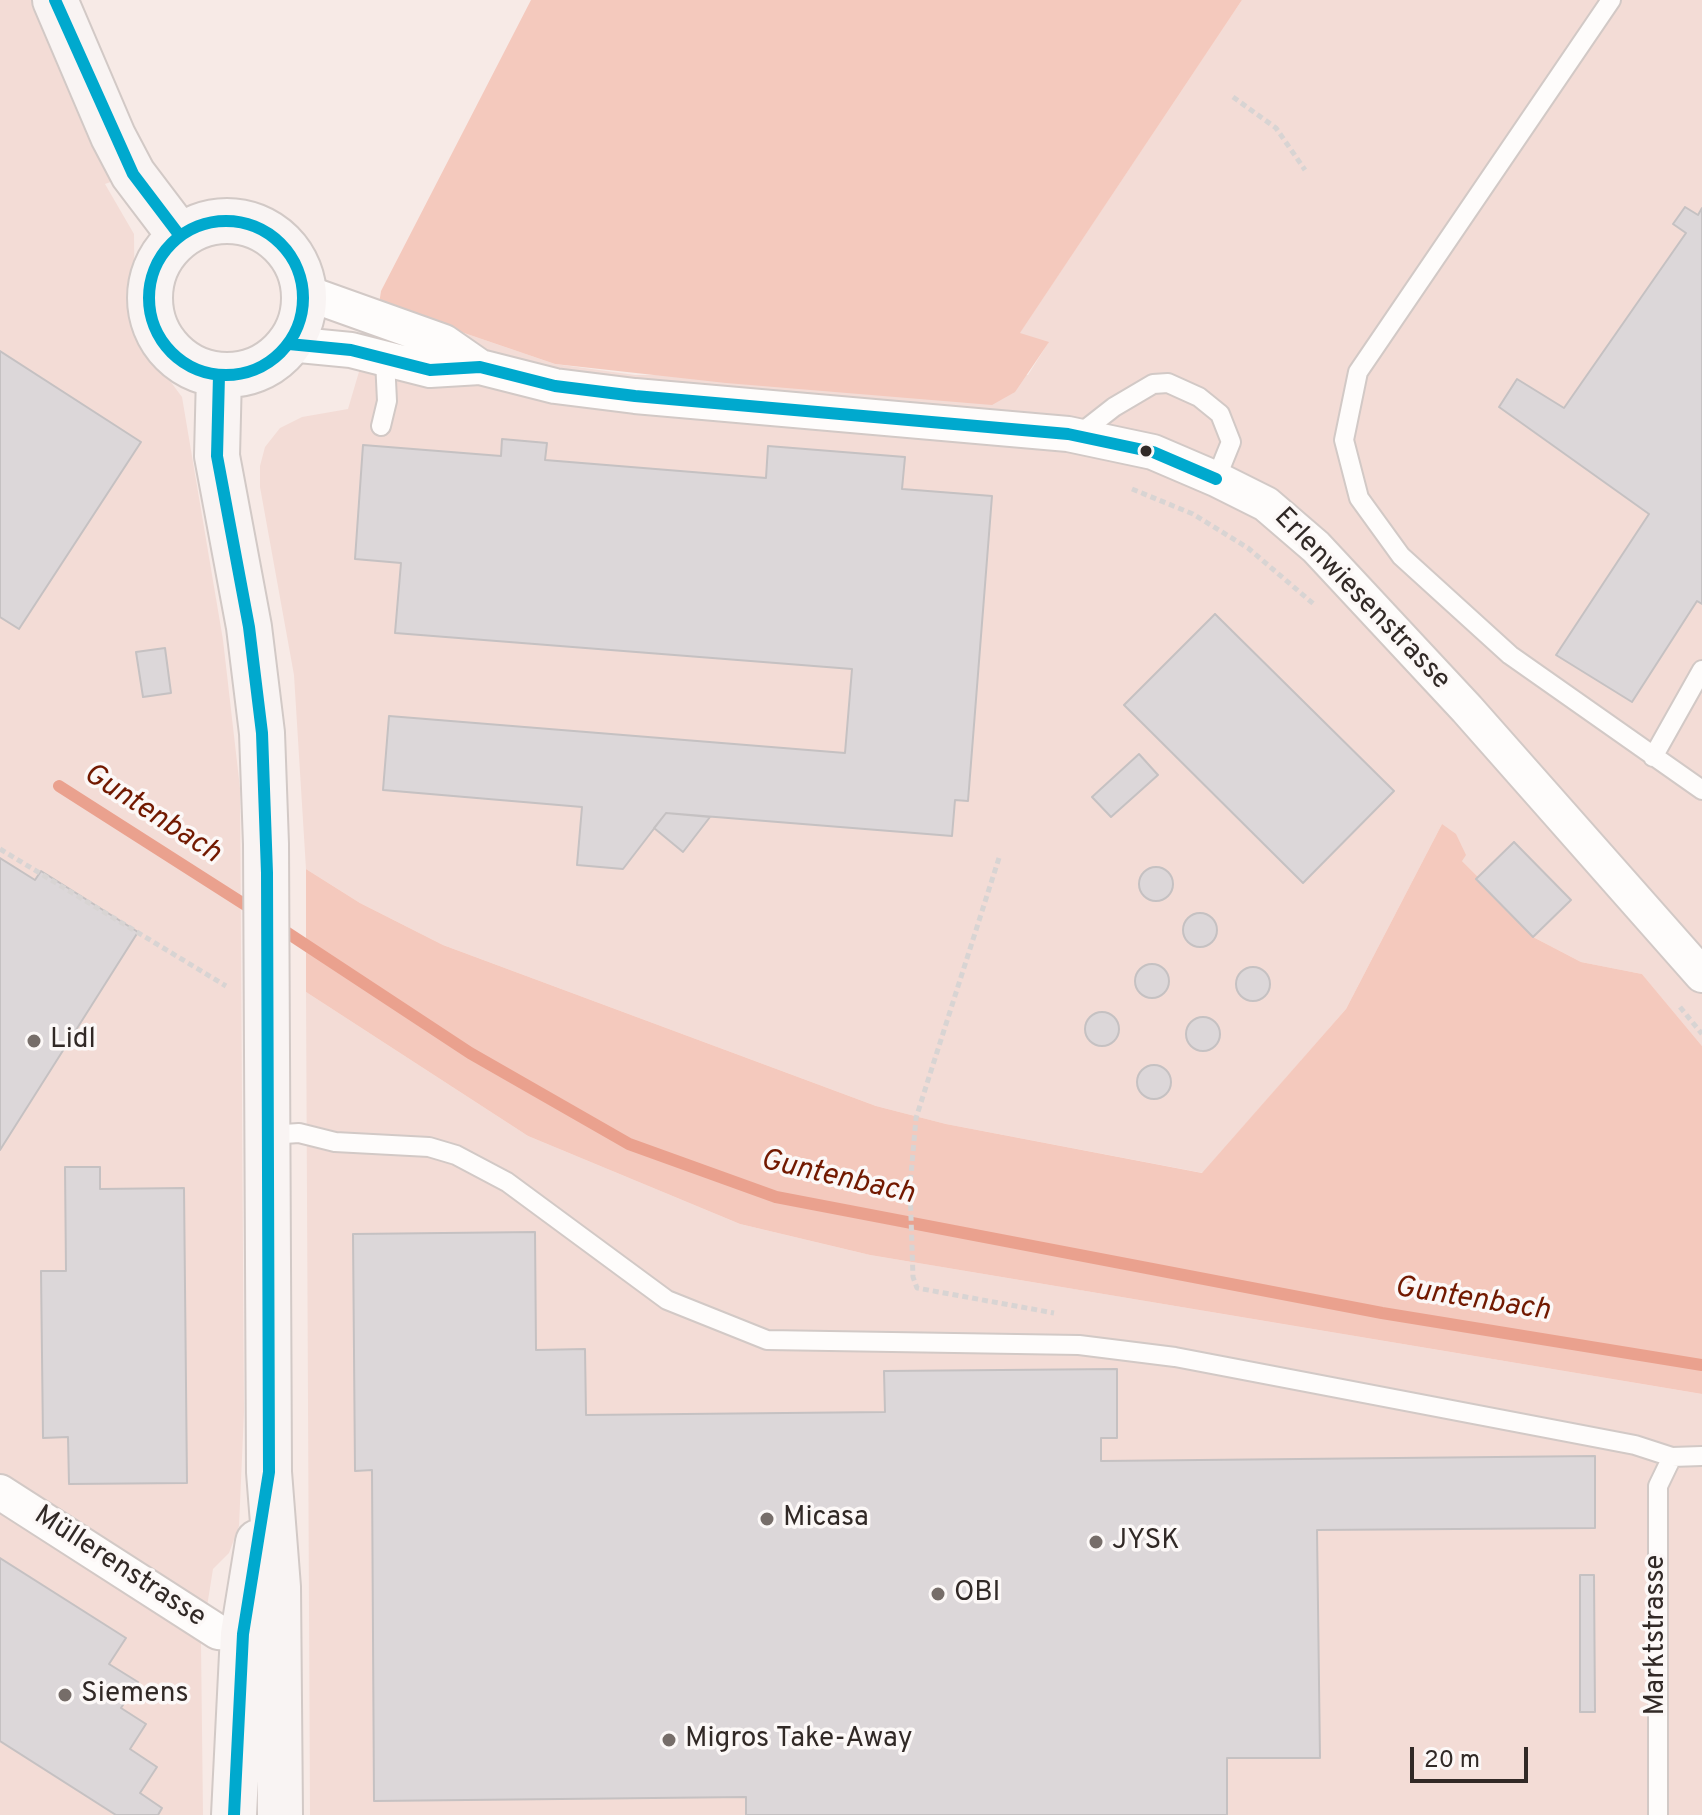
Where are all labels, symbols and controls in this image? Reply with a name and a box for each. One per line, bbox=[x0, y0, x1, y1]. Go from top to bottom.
unlabelled marker bbox=[1138, 443, 1154, 459]
street label: Erlenwiesenstrasse bbox=[1266, 502, 1456, 698]
water label: Guntenbach bbox=[75, 757, 227, 873]
place label: Lidl bbox=[50, 1024, 96, 1058]
marker: Lidl bbox=[25, 1032, 43, 1050]
water label: Guntenbach bbox=[756, 1144, 918, 1214]
water label: Guntenbach bbox=[1392, 1271, 1552, 1331]
street label: Müllerenstrasse bbox=[27, 1500, 211, 1636]
place label: Micasa bbox=[783, 1502, 869, 1536]
marker: Micasa bbox=[758, 1510, 776, 1528]
place label: JYSK bbox=[1112, 1525, 1180, 1559]
marker: JYSK bbox=[1087, 1533, 1105, 1551]
street label: Marktstrasse bbox=[1640, 1555, 1674, 1715]
place label: OBI bbox=[954, 1577, 1000, 1611]
marker: OBI bbox=[929, 1585, 947, 1603]
place label: Siemens bbox=[81, 1678, 189, 1712]
marker: Siemens bbox=[56, 1686, 74, 1704]
place label: Migros Take-Away bbox=[685, 1723, 913, 1757]
marker: Migros Take-Away bbox=[660, 1731, 678, 1749]
scale bar bbox=[1414, 1731, 1532, 1781]
text: 20 m bbox=[1424, 1746, 1480, 1776]

